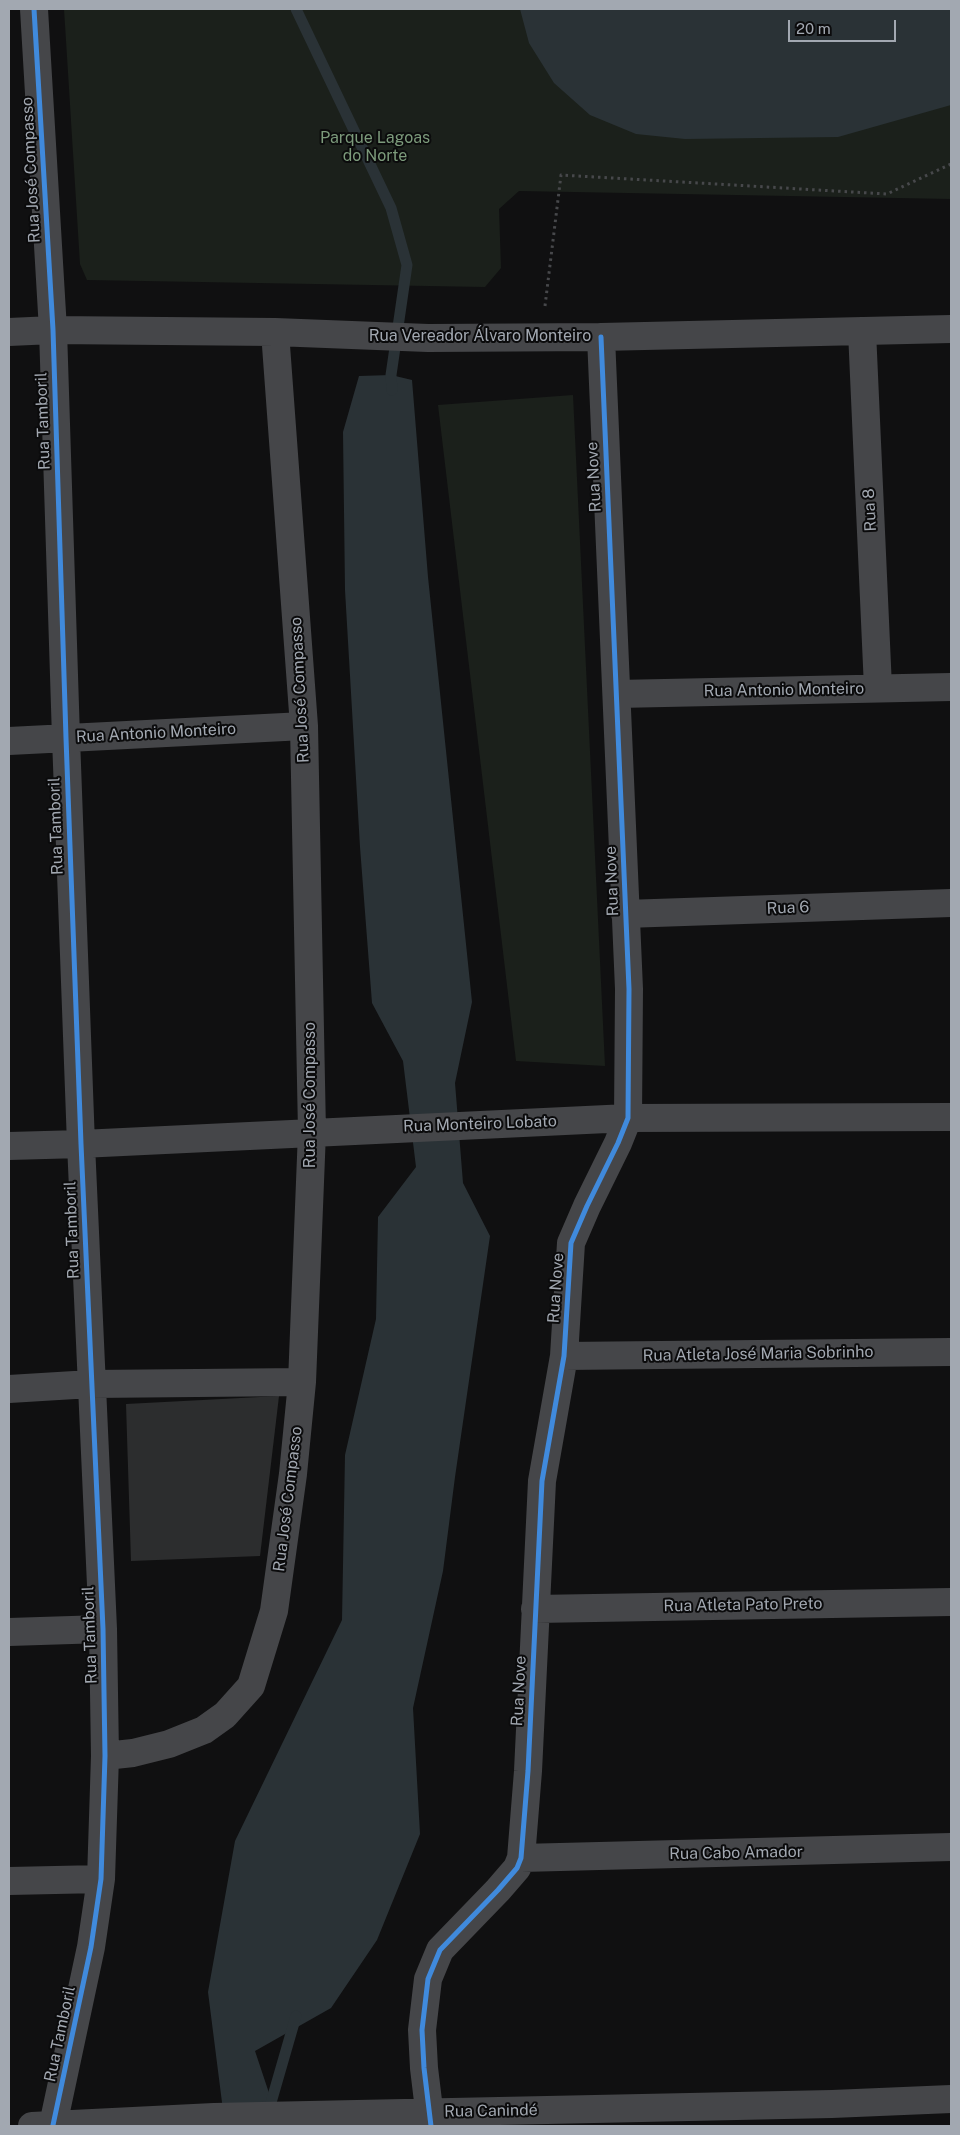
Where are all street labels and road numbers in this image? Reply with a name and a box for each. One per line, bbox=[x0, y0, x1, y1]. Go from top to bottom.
street label: Rua José Compasso bbox=[18, 96, 44, 244]
street label: Rua Vereador Álvaro Monteiro bbox=[369, 326, 591, 346]
street label: Rua Tamboril bbox=[32, 372, 54, 470]
street label: Rua Nove bbox=[583, 441, 605, 513]
street label: Rua 8 bbox=[859, 488, 881, 532]
street label: Rua José Compasso bbox=[287, 616, 313, 764]
street label: Rua Antonio Monteiro bbox=[704, 679, 864, 701]
street label: Rua Antonio Monteiro bbox=[75, 719, 237, 747]
street label: Rua Tamboril bbox=[45, 777, 67, 875]
street label: Rua Nove bbox=[601, 845, 623, 917]
street label: Rua 6 bbox=[766, 898, 810, 918]
street label: Rua José Compasso bbox=[300, 1022, 320, 1168]
street label: Rua Monteiro Lobato bbox=[403, 1112, 557, 1136]
street label: Rua Tamboril bbox=[61, 1181, 83, 1279]
street label: Rua Nove bbox=[544, 1252, 568, 1324]
street label: Rua Atleta José Maria Sobrinho bbox=[642, 1342, 874, 1366]
street label: Rua José Compasso bbox=[270, 1425, 306, 1573]
street label: Rua Tamboril bbox=[79, 1586, 101, 1684]
street label: Rua Atleta Pato Preto bbox=[663, 1594, 823, 1616]
street label: Rua Nove bbox=[508, 1655, 530, 1727]
street label: Rua Cabo Amador bbox=[669, 1842, 803, 1864]
street label: Rua Tamboril bbox=[40, 1984, 80, 2084]
street label: Rua Canindé bbox=[444, 2101, 538, 2121]

